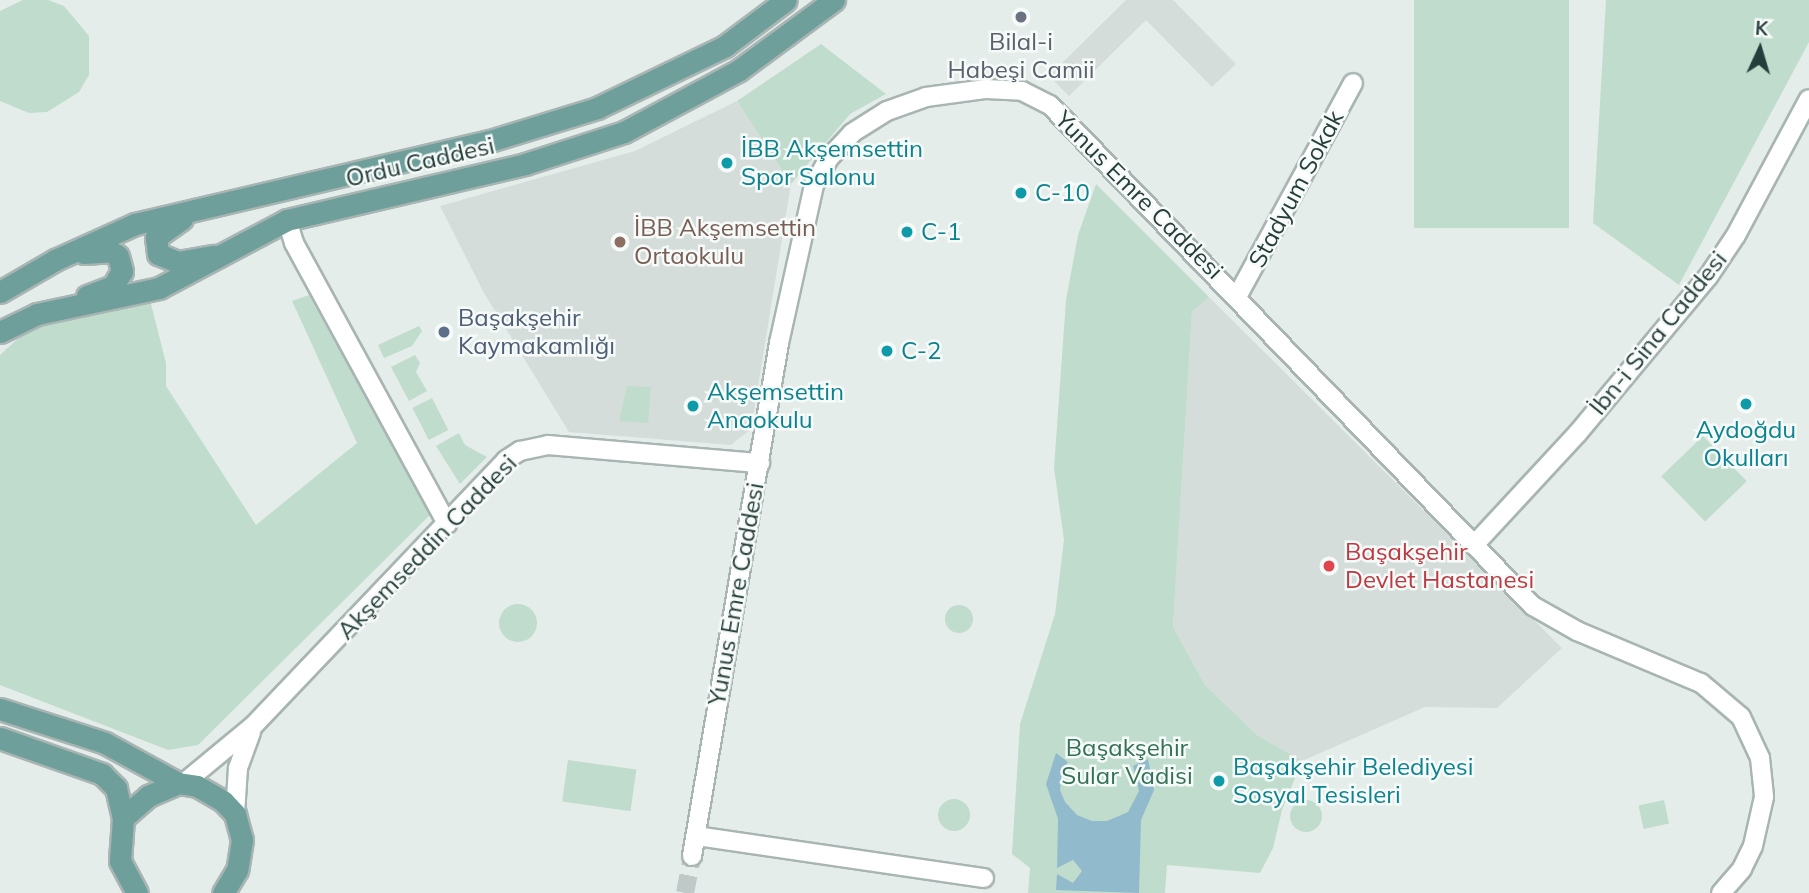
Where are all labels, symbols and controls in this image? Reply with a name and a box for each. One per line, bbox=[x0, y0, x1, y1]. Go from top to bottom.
marker: Bilal-i Habeşi Camii bbox=[1013, 9, 1029, 25]
north arrow bbox=[1725, 14, 1795, 84]
text: K bbox=[1754, 16, 1769, 40]
place label: Bilal-i Habeşi Camii bbox=[947, 28, 1095, 84]
street label: Yunus Emre Caddesi bbox=[1049, 105, 1229, 285]
street label: Stadyum Sokak bbox=[1243, 106, 1349, 272]
street label: Ordu Caddesi bbox=[343, 131, 497, 193]
place label: İBB Akşemsettin Spor Salonu bbox=[741, 135, 923, 191]
marker: İBB Akşemsettin Spor Salonu bbox=[719, 155, 735, 171]
place label: C-10 bbox=[1035, 179, 1090, 207]
marker: C-10 bbox=[1013, 185, 1029, 201]
place label: İBB Akşemsettin Ortaokulu bbox=[634, 214, 816, 270]
place label: C-1 bbox=[921, 218, 961, 246]
marker: C-1 bbox=[899, 224, 915, 240]
marker: İBB Akşemsettin Ortaokulu bbox=[612, 234, 628, 250]
street label: İbn-i Sina Caddesi bbox=[1583, 245, 1733, 421]
place label: Başakşehir Kaymakamlığı bbox=[458, 304, 615, 360]
marker: Başakşehir Kaymakamlığı bbox=[436, 324, 452, 340]
place label: C-2 bbox=[901, 337, 941, 365]
marker: C-2 bbox=[879, 343, 895, 359]
place label: Akşemsettin Anaokulu bbox=[707, 378, 844, 434]
marker: Aydoğdu Okulları bbox=[1738, 396, 1754, 412]
marker: Akşemsettin Anaokulu bbox=[685, 398, 701, 414]
place label: Aydoğdu Okulları bbox=[1696, 416, 1796, 472]
street label: Akşemseddin Caddesi bbox=[331, 449, 523, 645]
street label: Yunus Emre Caddesi bbox=[702, 480, 770, 708]
place label: Başakşehir Devlet Hastanesi bbox=[1345, 538, 1534, 594]
marker: Başakşehir Devlet Hastanesi bbox=[1319, 556, 1339, 576]
park label: Başakşehir Sular Vadisi bbox=[1061, 734, 1193, 790]
place label: Başakşehir Belediyesi Sosyal Tesisleri bbox=[1233, 753, 1473, 809]
marker: Başakşehir Belediyesi Sosyal Tesisleri bbox=[1211, 773, 1227, 789]

